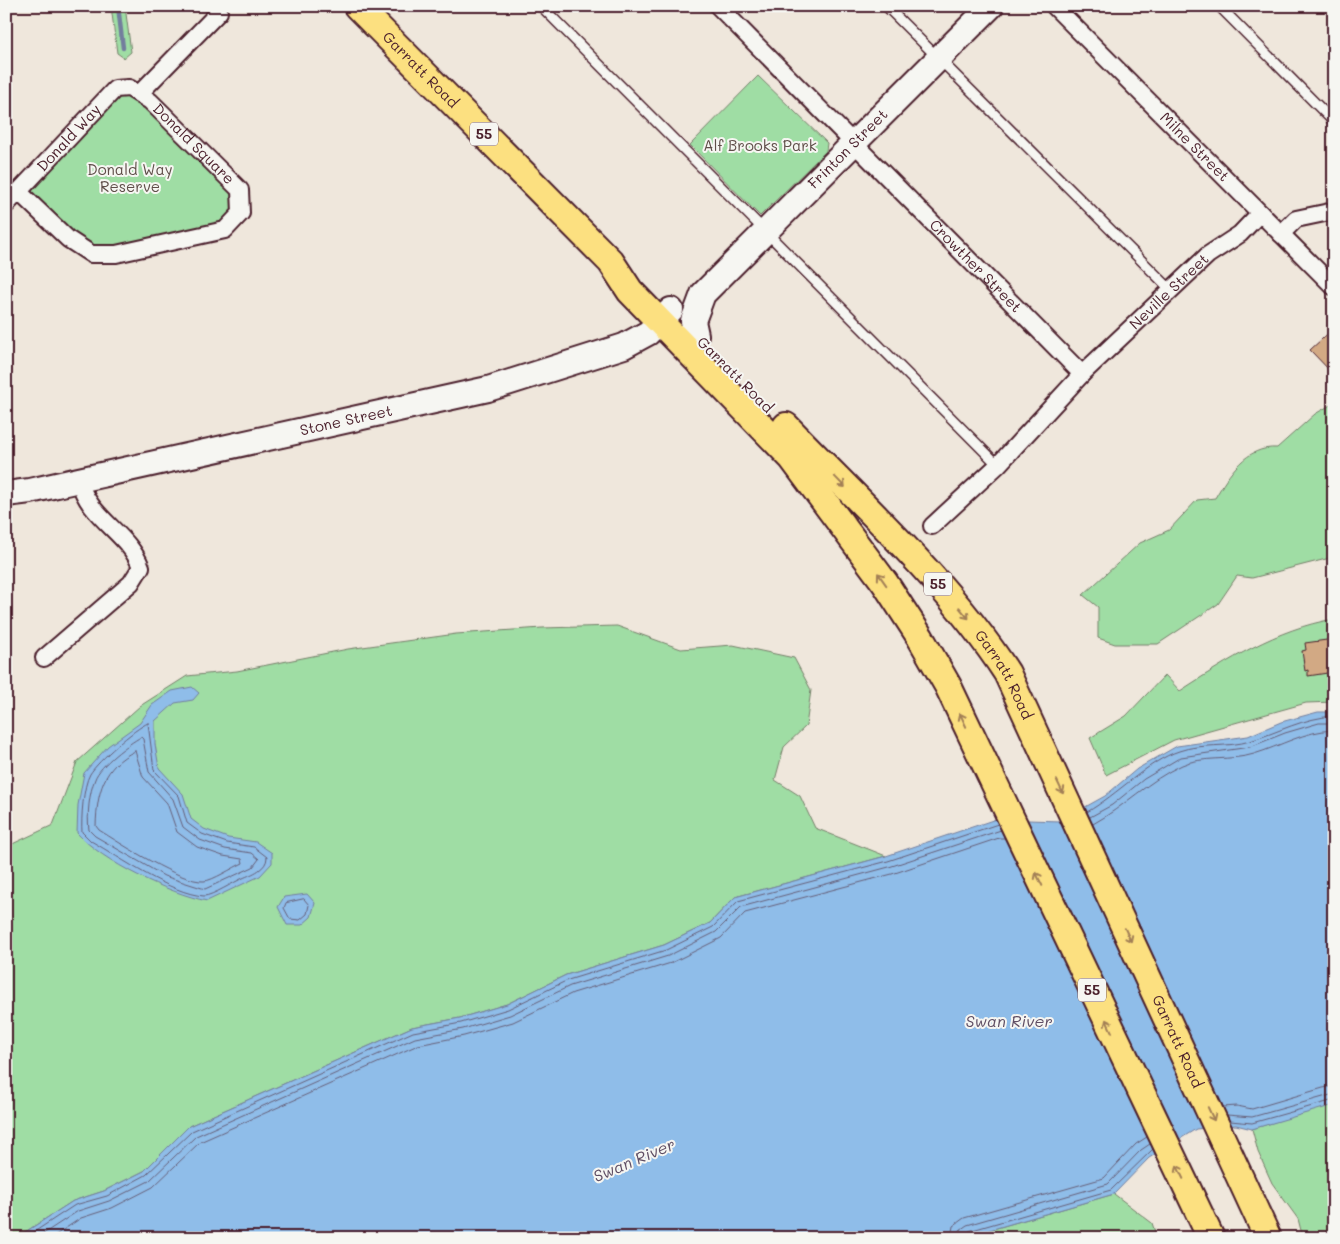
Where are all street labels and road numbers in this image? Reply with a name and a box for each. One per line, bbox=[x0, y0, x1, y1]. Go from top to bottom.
street label: Garratt Road bbox=[379, 27, 464, 112]
street label: Donald Square bbox=[149, 98, 239, 188]
street label: Donald Way bbox=[32, 99, 105, 175]
street label: Frinton Street bbox=[803, 104, 891, 193]
street label: Milne Street bbox=[1156, 107, 1234, 185]
road number: 55 bbox=[470, 122, 498, 146]
street label: Crowther Street bbox=[926, 215, 1027, 316]
street label: Neville Street bbox=[1124, 248, 1213, 333]
street label: Garratt Road bbox=[693, 332, 778, 417]
street label: Stone Street bbox=[298, 400, 394, 440]
road number: 55 bbox=[924, 572, 952, 596]
street label: Garratt Road bbox=[971, 625, 1038, 722]
road number: 55 bbox=[1078, 978, 1106, 1002]
street label: Garratt Road bbox=[1148, 991, 1208, 1091]

